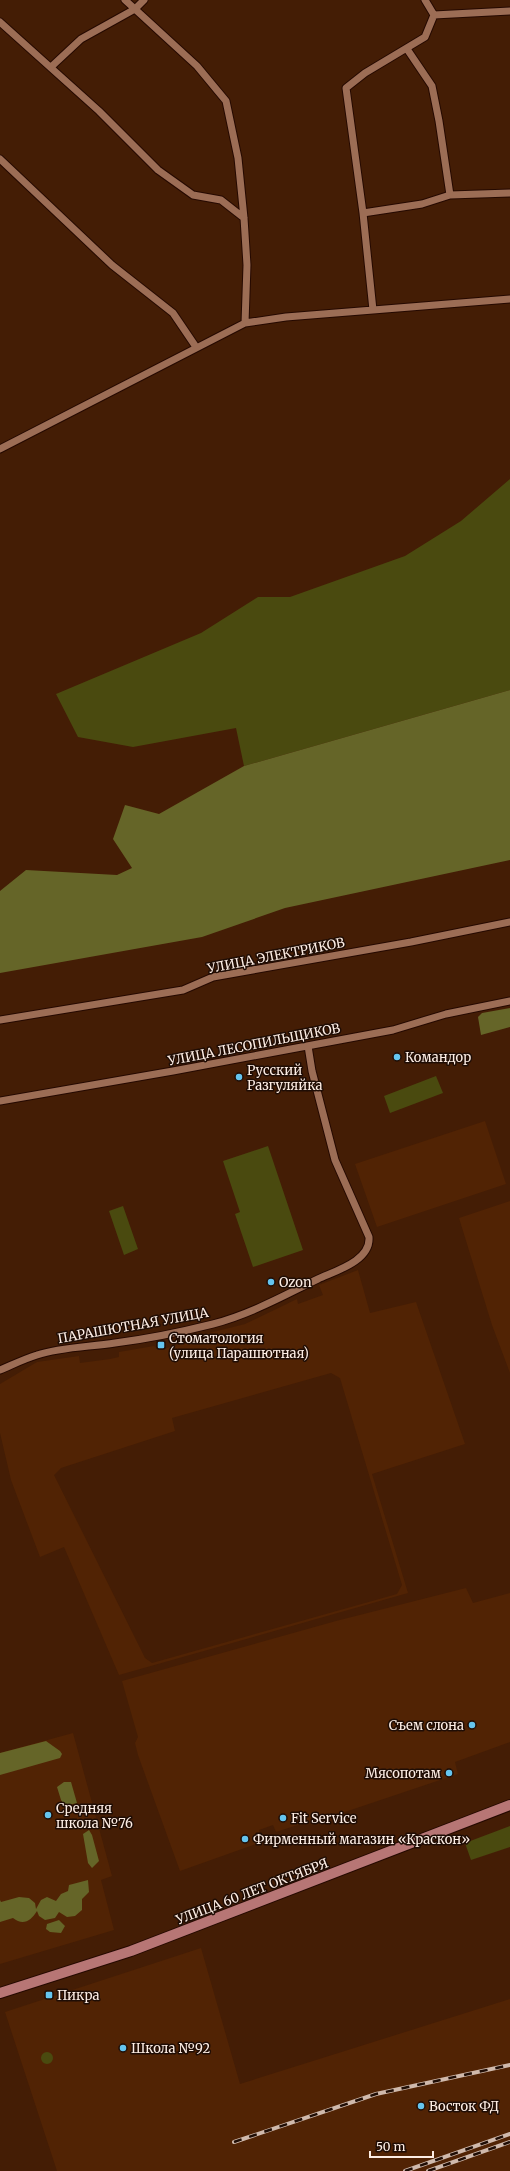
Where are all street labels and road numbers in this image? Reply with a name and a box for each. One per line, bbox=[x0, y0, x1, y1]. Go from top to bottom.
street label: УЛИЦА ЭЛЕКТРИКОВ bbox=[205, 934, 346, 977]
street label: УЛИЦА ЛЕСОПИЛЬЩИКОВ bbox=[166, 1019, 342, 1070]
street label: ПАРАШЮТНАЯ УЛИЦА bbox=[56, 1304, 211, 1347]
street label: УЛИЦА 60 ЛЕТ ОКТЯБРЯ bbox=[173, 1855, 331, 1929]

